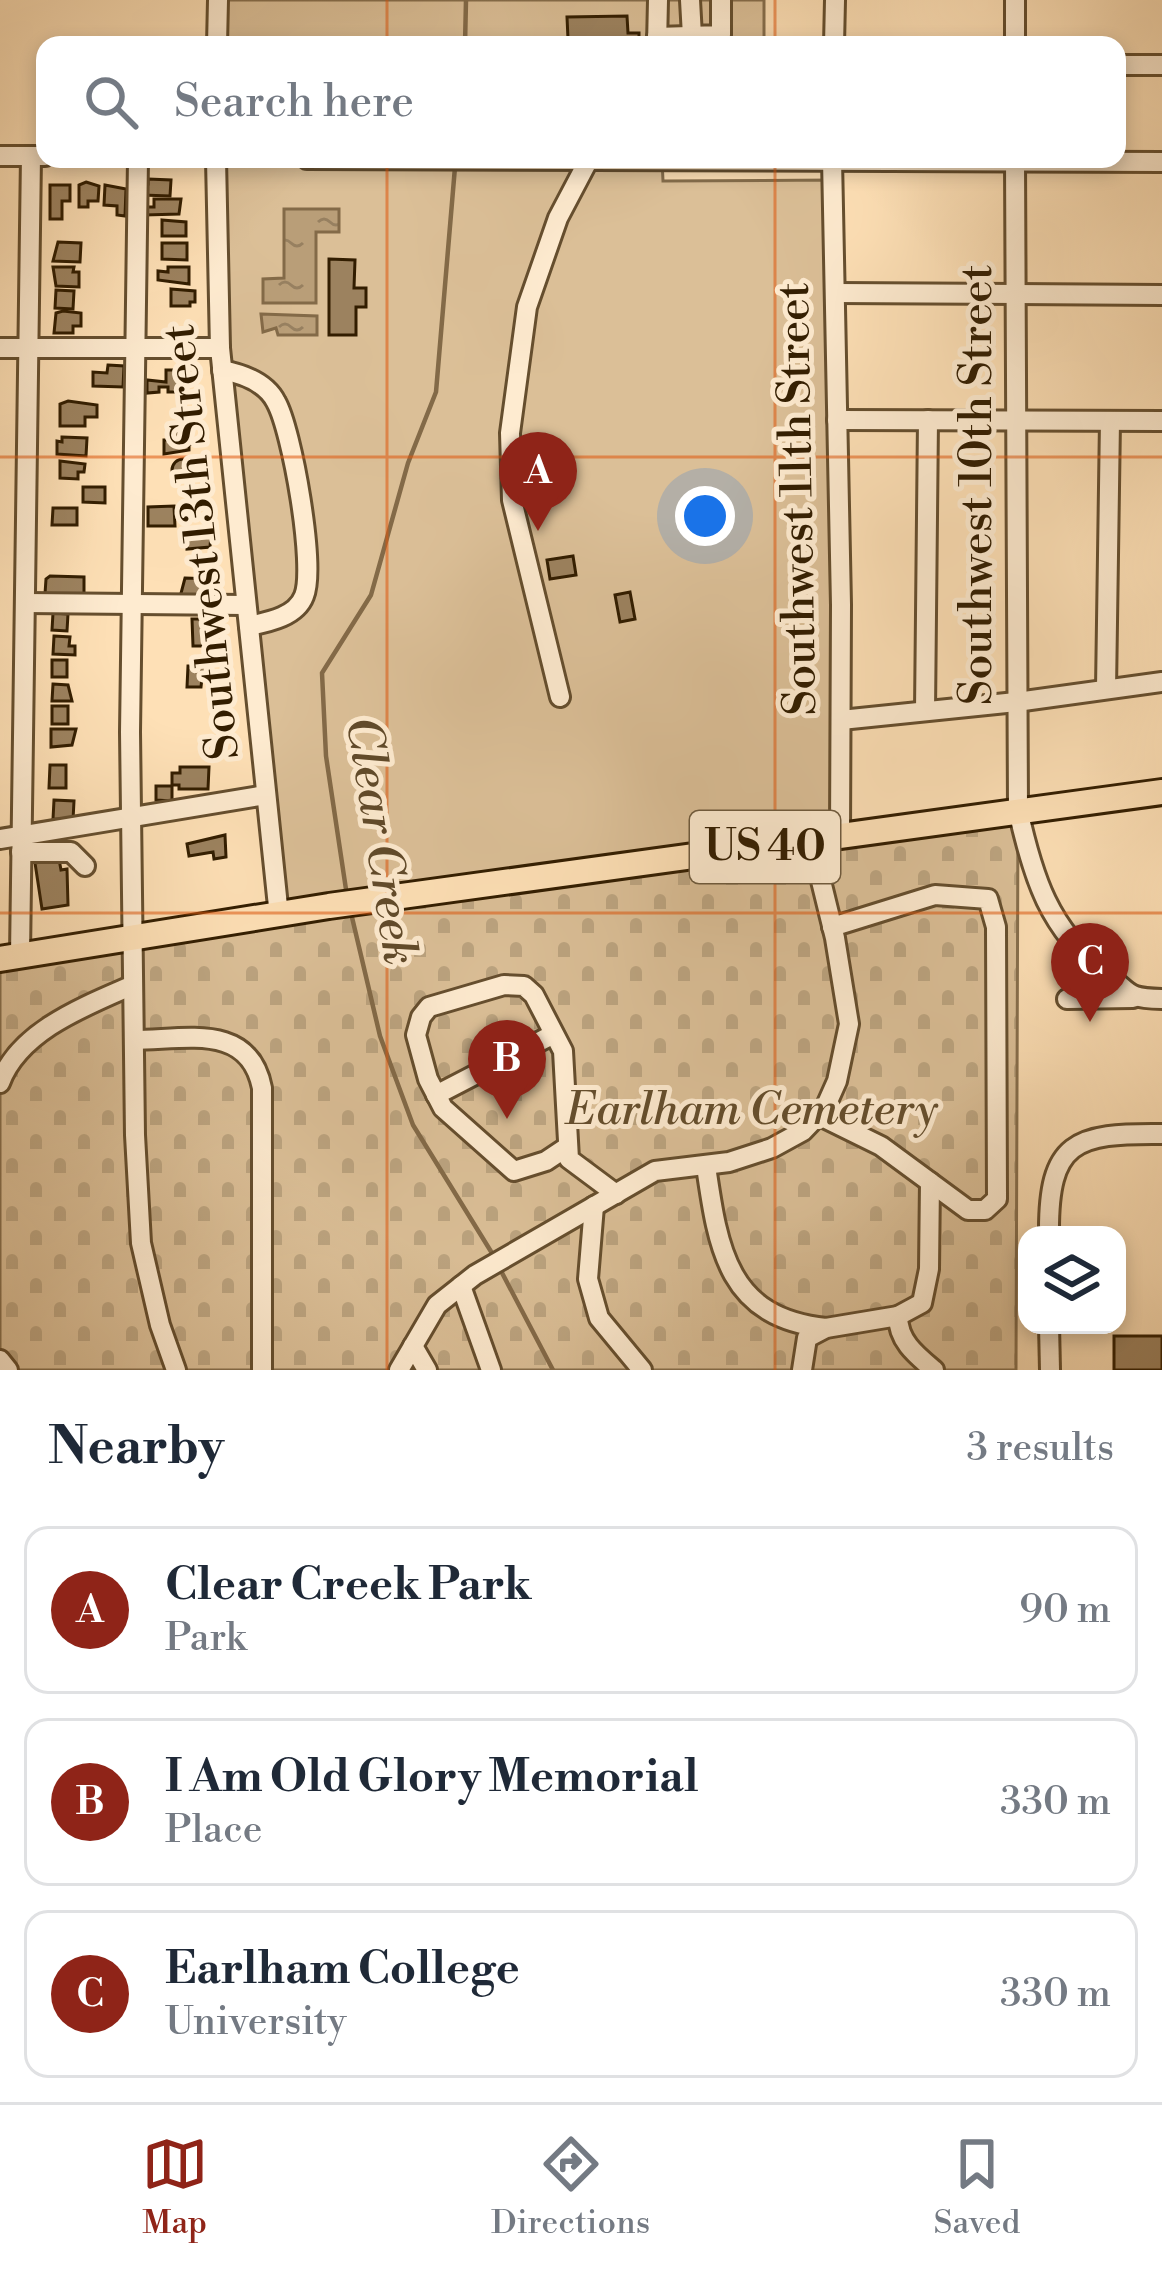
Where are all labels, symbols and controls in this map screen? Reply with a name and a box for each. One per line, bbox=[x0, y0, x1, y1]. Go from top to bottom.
search box bbox=[36, 36, 1126, 168]
icon: search bbox=[78, 69, 144, 135]
text: Search here bbox=[174, 74, 414, 131]
street label: Southwest 10th Street bbox=[949, 264, 1006, 706]
street label: Southwest 11th Street bbox=[766, 282, 830, 716]
street label: Southwest 13th Street bbox=[151, 321, 253, 763]
pin: A bbox=[499, 432, 577, 531]
your location bbox=[675, 486, 735, 546]
water label: Clear Creek bbox=[331, 713, 429, 969]
road number: US 40 bbox=[690, 811, 840, 883]
pin: C bbox=[1051, 923, 1129, 1022]
pin: B bbox=[468, 1020, 546, 1119]
park label: Earlham Cemetery bbox=[564, 1082, 939, 1139]
map controls bbox=[1018, 1226, 1126, 1334]
button: layers bbox=[1018, 1226, 1126, 1334]
text: Nearby bbox=[48, 1416, 224, 1480]
text: 3 results bbox=[966, 1424, 1114, 1473]
text: Clear Creek Park bbox=[165, 1557, 532, 1614]
text: A bbox=[76, 1586, 104, 1635]
text: 90 m bbox=[1019, 1586, 1111, 1635]
text: Park bbox=[165, 1614, 246, 1663]
text: I Am Old Glory Memorial bbox=[165, 1749, 698, 1806]
text: B bbox=[75, 1778, 105, 1827]
text: 330 m bbox=[1000, 1778, 1111, 1827]
text: Place bbox=[165, 1806, 262, 1855]
text: Earlham College bbox=[165, 1941, 520, 1998]
text: C bbox=[76, 1970, 104, 2019]
text: 330 m bbox=[1000, 1970, 1111, 2019]
text: University bbox=[165, 1998, 347, 2047]
tab: Map bbox=[142, 2131, 208, 2244]
tab: Directions bbox=[491, 2131, 650, 2244]
tab: Saved bbox=[934, 2131, 1020, 2244]

